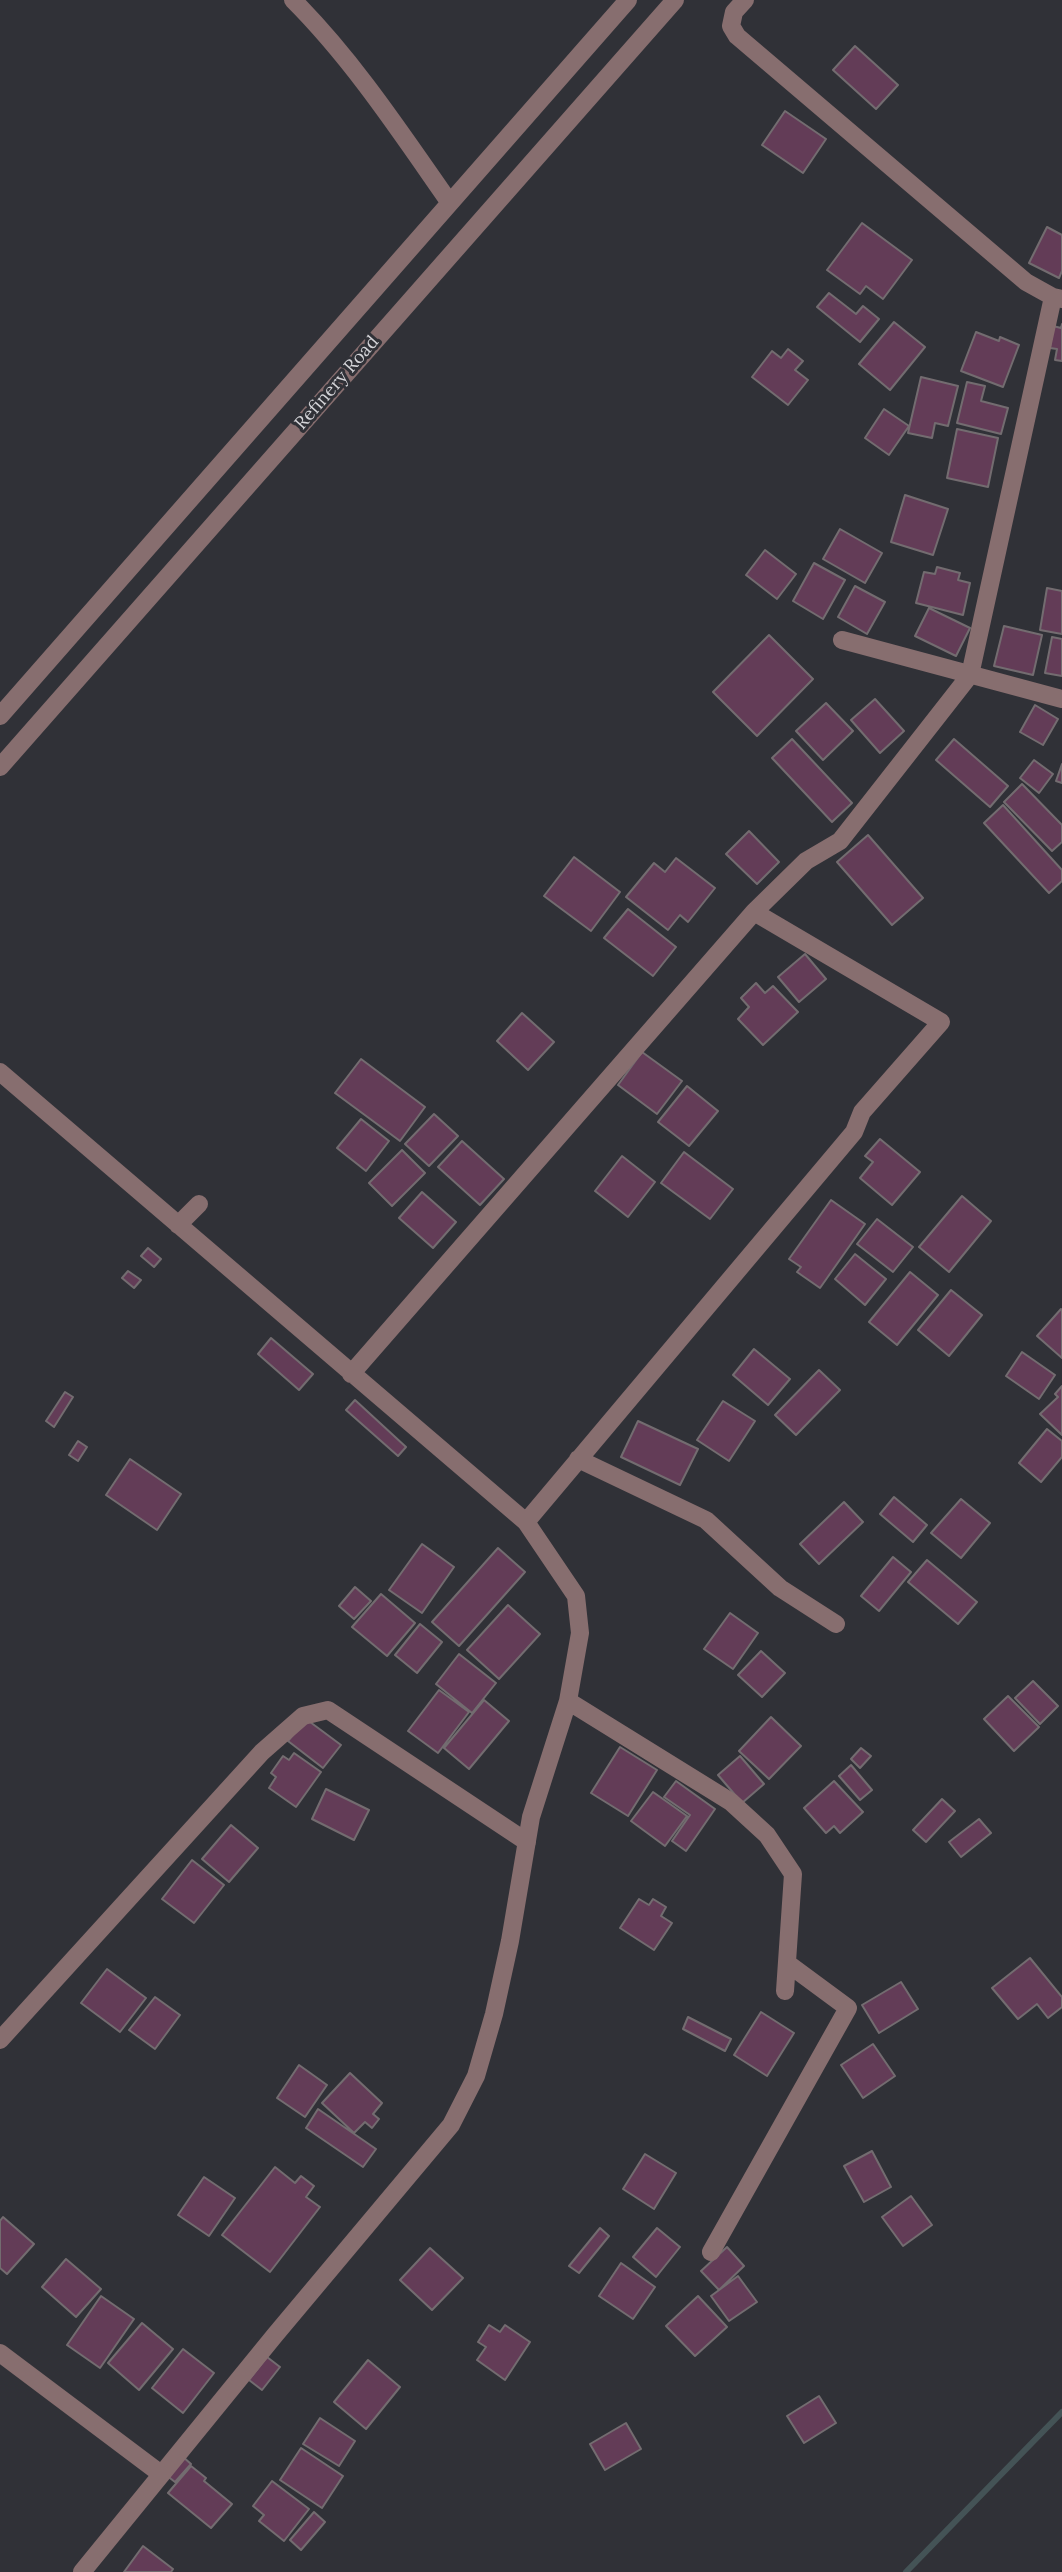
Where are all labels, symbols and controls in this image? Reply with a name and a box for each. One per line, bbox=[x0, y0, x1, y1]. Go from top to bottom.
street label: Refinery Road bbox=[290, 332, 384, 434]

